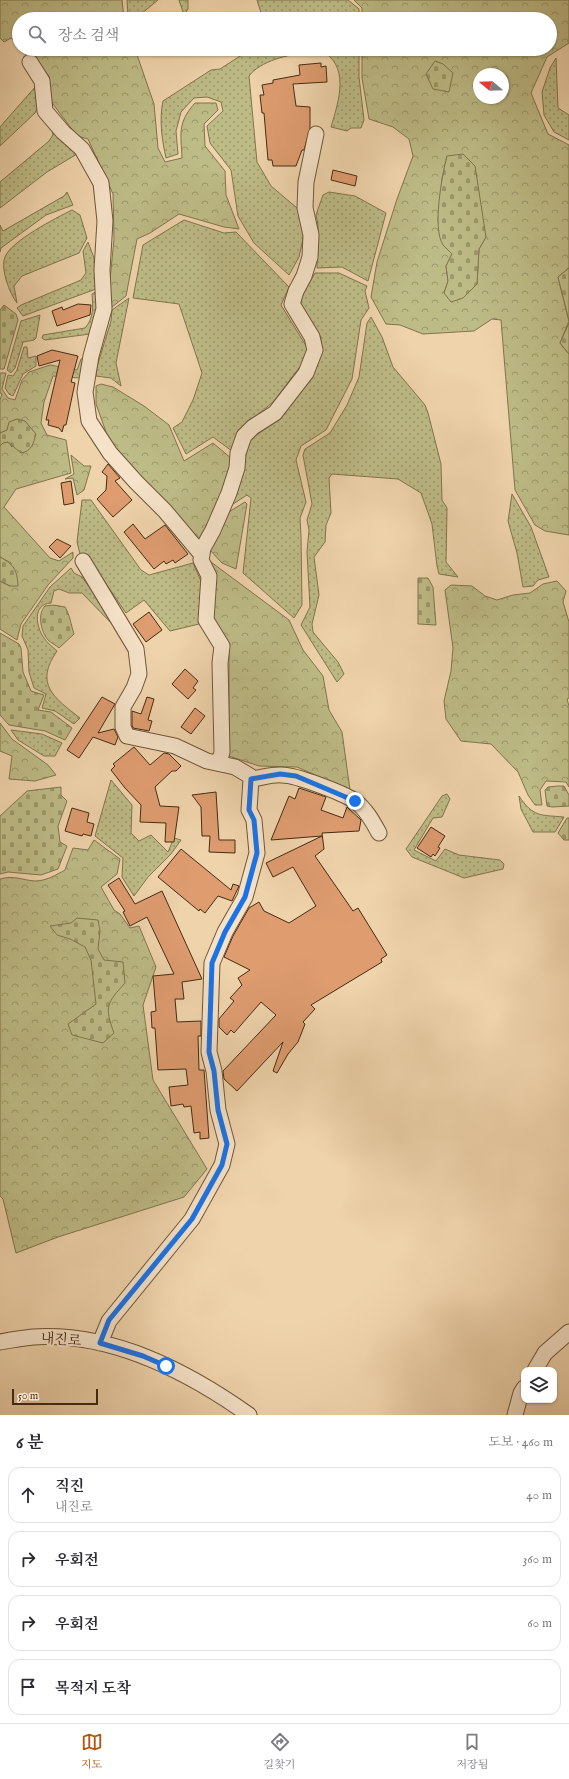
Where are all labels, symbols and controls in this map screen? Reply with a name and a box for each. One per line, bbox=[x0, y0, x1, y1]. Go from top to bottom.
search box bbox=[12, 12, 557, 56]
icon: search bbox=[26, 23, 48, 45]
text: 장소 검색 bbox=[58, 26, 119, 45]
north arrow bbox=[473, 68, 509, 104]
route end bbox=[346, 792, 364, 810]
street label: 내진로 bbox=[40, 1330, 82, 1350]
route start bbox=[157, 1357, 175, 1375]
map controls bbox=[521, 1367, 557, 1403]
button: layers bbox=[521, 1367, 557, 1403]
scale bar bbox=[12, 1387, 98, 1406]
text: 50 m bbox=[18, 1389, 38, 1403]
text: 6 분 bbox=[16, 1433, 43, 1454]
text: 도보 · 460 m bbox=[488, 1434, 553, 1451]
text: 직진 bbox=[55, 1477, 84, 1496]
icon: ahead bbox=[17, 1484, 39, 1506]
text: 40 m bbox=[526, 1487, 552, 1504]
text: 내진로 bbox=[55, 1499, 93, 1516]
icon: right bbox=[17, 1548, 39, 1570]
text: 우회전 bbox=[55, 1551, 98, 1570]
text: 360 m bbox=[522, 1551, 552, 1568]
icon: right bbox=[17, 1612, 39, 1634]
text: 우회전 bbox=[55, 1615, 98, 1634]
text: 60 m bbox=[527, 1615, 552, 1632]
icon: arrive bbox=[17, 1676, 39, 1698]
text: 목적지 도착 bbox=[55, 1679, 131, 1698]
tab: 지도 bbox=[81, 1731, 103, 1772]
tab: 길찾기 bbox=[264, 1731, 295, 1772]
tab: 저장됨 bbox=[457, 1731, 488, 1772]

